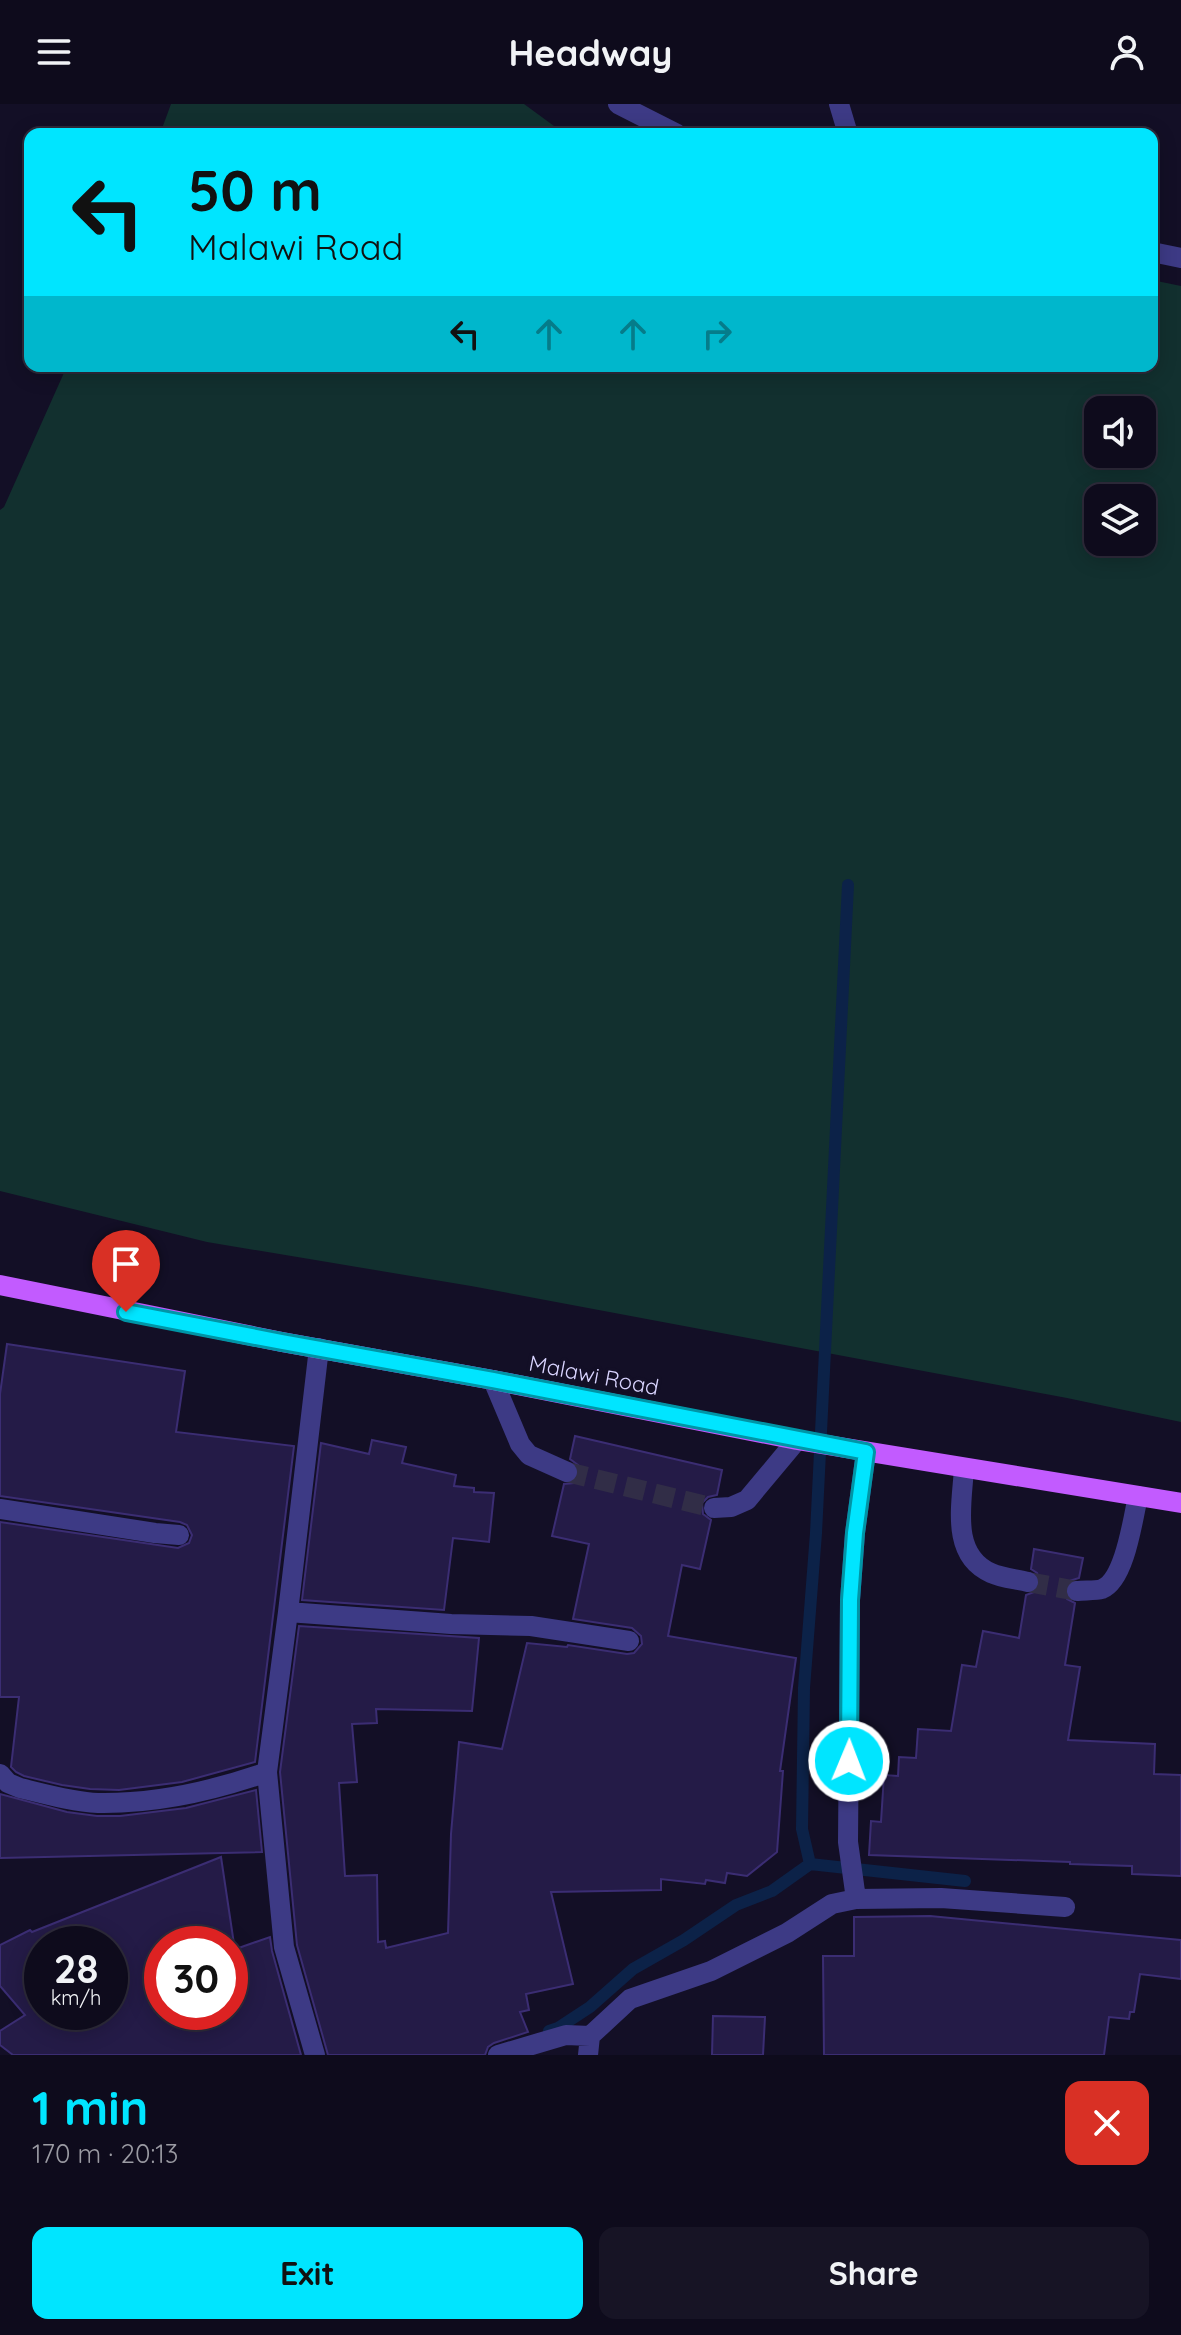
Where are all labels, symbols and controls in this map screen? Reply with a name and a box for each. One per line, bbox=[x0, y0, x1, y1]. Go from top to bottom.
icon: menu bbox=[32, 30, 76, 74]
text: Headway bbox=[508, 30, 673, 75]
icon: person bbox=[1105, 30, 1149, 74]
text: 50 m bbox=[188, 155, 322, 225]
icon: left bbox=[56, 160, 160, 264]
text: Malawi Road bbox=[188, 224, 403, 269]
icon: left bbox=[443, 312, 487, 356]
icon: ahead bbox=[527, 312, 571, 356]
icon: ahead bbox=[611, 312, 655, 356]
icon: right bbox=[695, 312, 739, 356]
map controls bbox=[1084, 396, 1156, 556]
button: sound bbox=[1084, 396, 1156, 468]
button: layers bbox=[1084, 484, 1156, 556]
pin bbox=[92, 1230, 160, 1312]
icon: arrive bbox=[104, 1242, 148, 1286]
street label: Malawi Road bbox=[527, 1349, 661, 1401]
position arrow bbox=[807, 1719, 891, 1803]
speed limit sign: 30 bbox=[144, 1926, 248, 2030]
text: 28 bbox=[54, 1943, 98, 1993]
text: km/h bbox=[51, 1985, 101, 2010]
text: 1 min bbox=[32, 2077, 148, 2137]
button: close bbox=[1065, 2081, 1149, 2165]
text: 170 m · 20:13 bbox=[32, 2137, 178, 2170]
button: Exit bbox=[32, 2227, 583, 2319]
button: Share bbox=[599, 2227, 1149, 2319]

